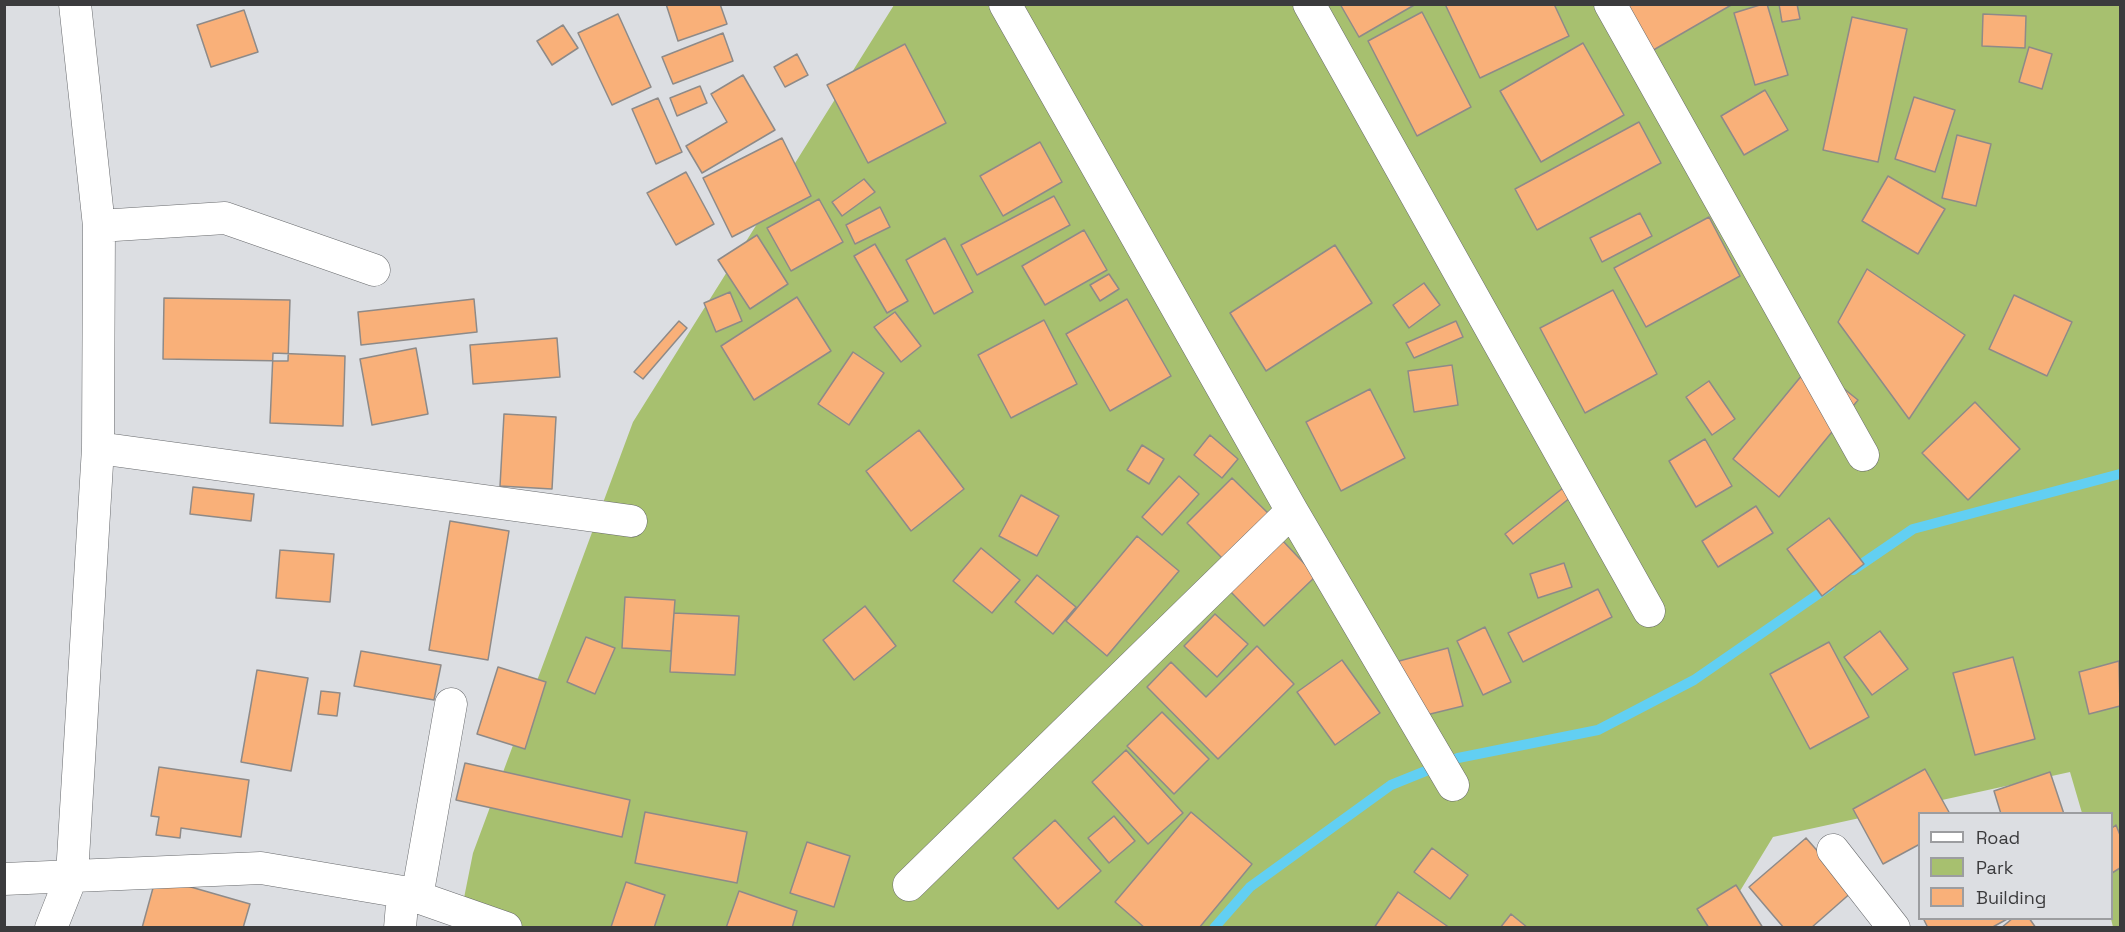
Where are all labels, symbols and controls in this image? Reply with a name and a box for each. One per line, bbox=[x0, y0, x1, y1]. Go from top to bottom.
legend bbox=[1918, 812, 2113, 920]
text: Road bbox=[1976, 826, 2020, 849]
text: Park bbox=[1976, 856, 2013, 879]
text: Building bbox=[1976, 886, 2046, 909]

